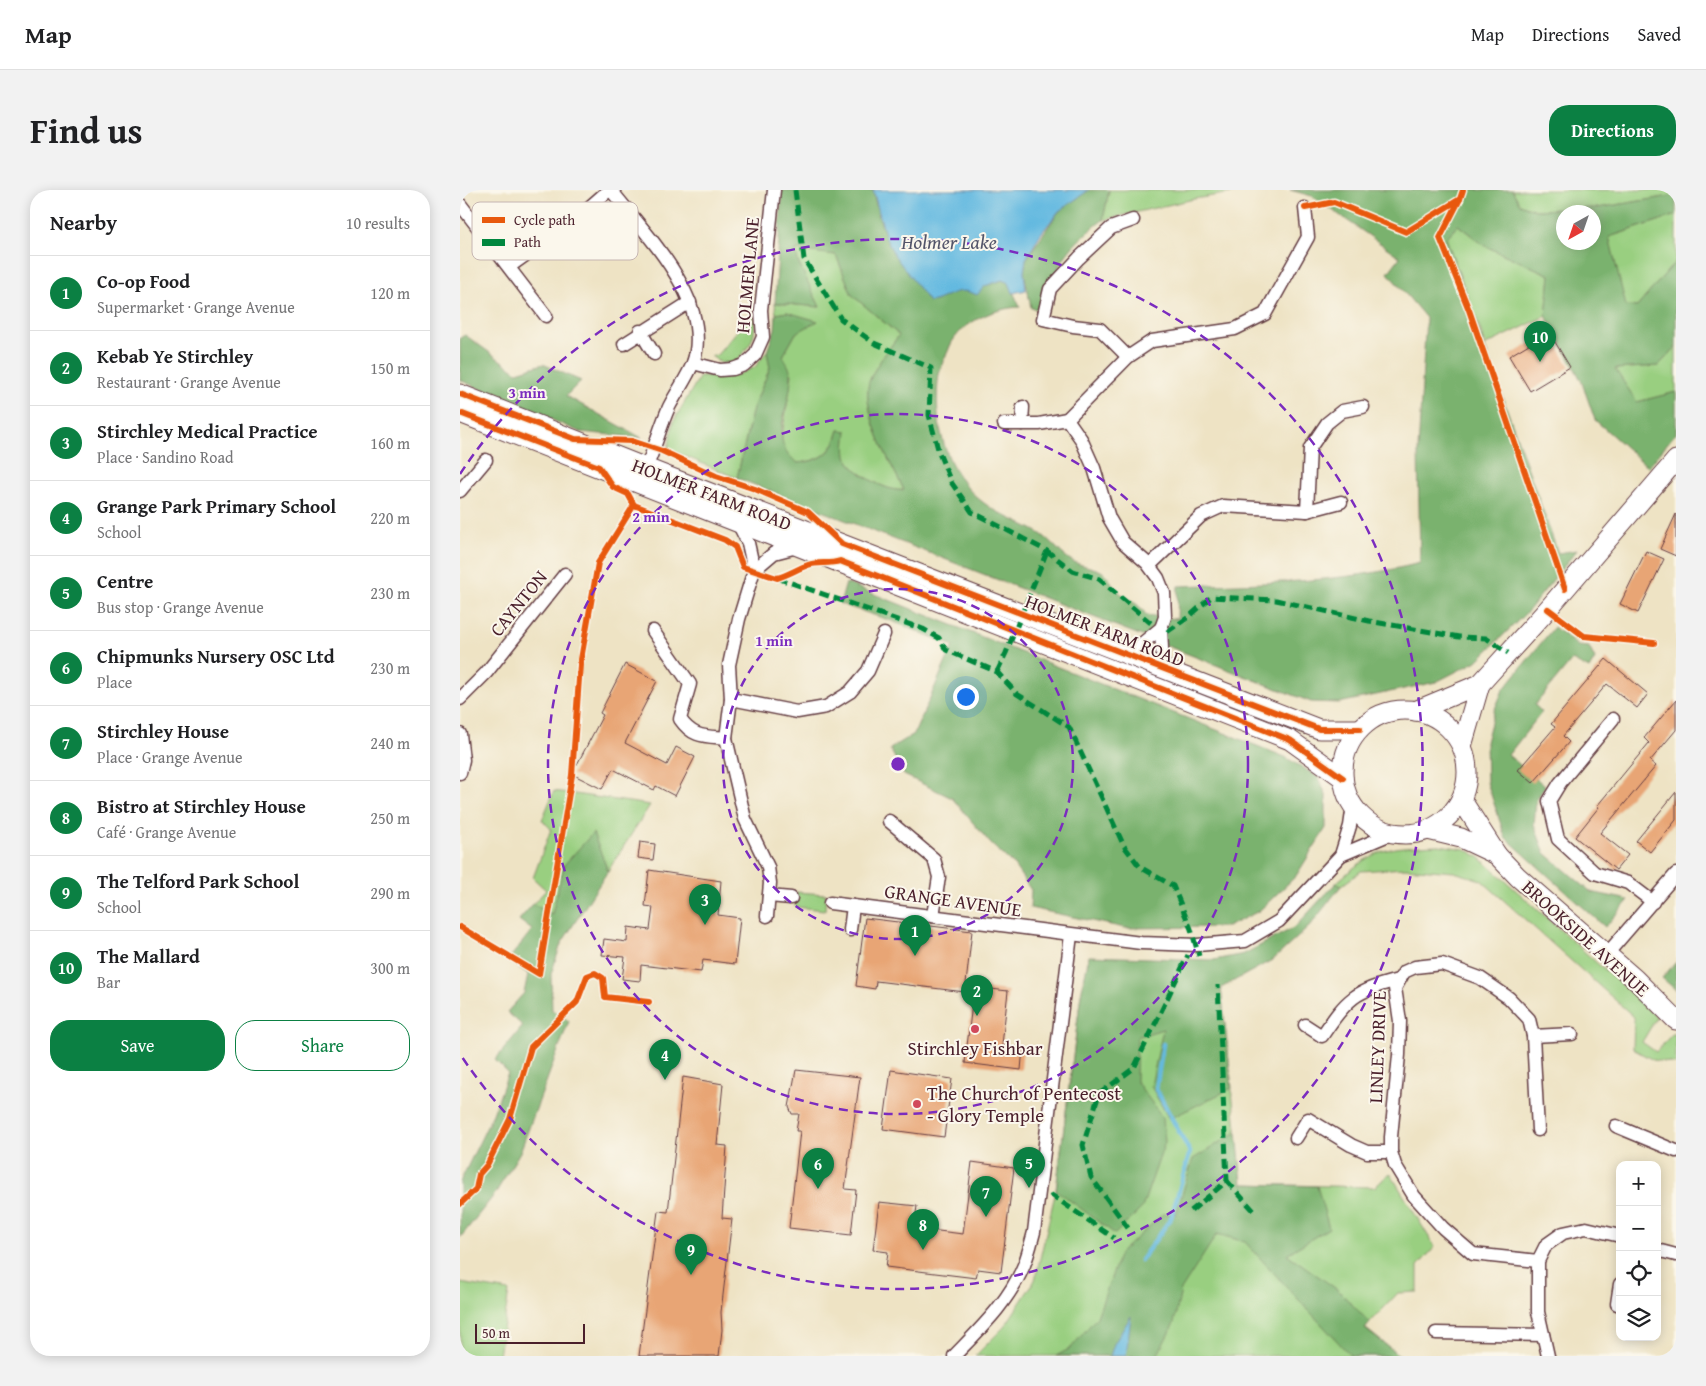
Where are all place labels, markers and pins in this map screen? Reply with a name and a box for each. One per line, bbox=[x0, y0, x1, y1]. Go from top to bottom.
pin: 10 bbox=[1524, 321, 1556, 362]
centre of rings bbox=[889, 755, 907, 773]
pin: 3 bbox=[689, 884, 721, 925]
pin: 1 bbox=[899, 915, 931, 956]
pin: 2 bbox=[961, 975, 993, 1016]
marker: Stirchley Fishbar bbox=[969, 1023, 981, 1035]
place label: Stirchley Fishbar bbox=[907, 1034, 1043, 1062]
pin: 4 bbox=[649, 1039, 681, 1080]
place label: The Church of Pentecost - Glory Temple bbox=[927, 1079, 1121, 1129]
marker: The Church of Pentecost - Glory Temple bbox=[911, 1098, 923, 1110]
pin: 5 bbox=[1013, 1147, 1045, 1188]
pin: 6 bbox=[802, 1148, 834, 1189]
pin: 7 bbox=[970, 1176, 1002, 1217]
pin: 8 bbox=[907, 1209, 939, 1250]
pin: 9 bbox=[675, 1234, 707, 1275]

